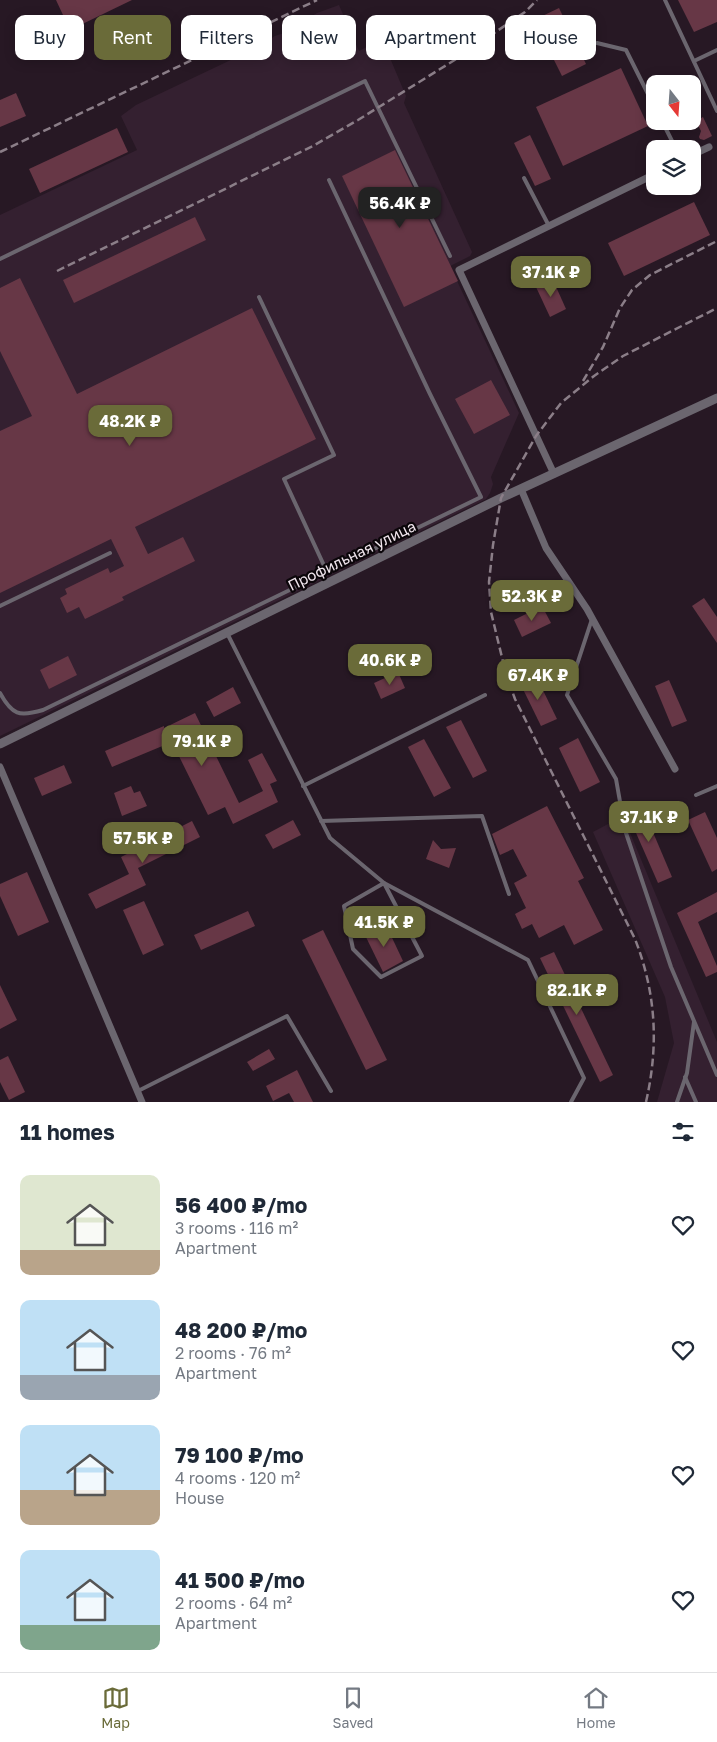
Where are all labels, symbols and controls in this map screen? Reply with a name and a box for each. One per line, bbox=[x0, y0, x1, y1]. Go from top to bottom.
chip: Buy bbox=[15, 15, 84, 60]
chip: Rent bbox=[94, 15, 171, 60]
chip: Filters bbox=[181, 15, 272, 60]
chip: New bbox=[282, 15, 356, 60]
chip: Apartment bbox=[366, 15, 495, 60]
chip: House bbox=[505, 15, 596, 60]
north arrow bbox=[646, 75, 701, 130]
map controls bbox=[646, 75, 701, 195]
button: layers bbox=[646, 140, 701, 195]
pin: 56.4K ₽ bbox=[354, 186, 446, 229]
text: 56.4K ₽ bbox=[369, 193, 431, 213]
pin: 37.1K ₽ bbox=[505, 256, 597, 298]
text: 37.1K ₽ bbox=[522, 262, 580, 282]
pin: 48.2K ₽ bbox=[84, 404, 176, 447]
text: 48.2K ₽ bbox=[99, 411, 161, 431]
street label: Профильная улица bbox=[285, 516, 419, 594]
pin: 52.3K ₽ bbox=[486, 580, 578, 622]
text: 52.3K ₽ bbox=[502, 586, 562, 606]
pin: 40.6K ₽ bbox=[344, 644, 436, 686]
text: 40.6K ₽ bbox=[359, 650, 421, 670]
pin: 67.4K ₽ bbox=[492, 658, 584, 701]
text: 67.4K ₽ bbox=[508, 665, 568, 685]
pin: 79.1K ₽ bbox=[156, 724, 248, 767]
text: 79.1K ₽ bbox=[173, 731, 231, 751]
pin: 37.1K ₽ bbox=[603, 800, 695, 843]
text: 37.1K ₽ bbox=[620, 807, 678, 827]
pin: 57.5K ₽ bbox=[97, 822, 189, 864]
text: 57.5K ₽ bbox=[113, 828, 173, 848]
pin: 41.5K ₽ bbox=[338, 906, 430, 948]
text: 41.5K ₽ bbox=[354, 912, 414, 932]
pin: 82.1K ₽ bbox=[531, 974, 623, 1016]
text: 82.1K ₽ bbox=[547, 980, 607, 1000]
icon: filters bbox=[669, 1118, 697, 1146]
text: 11 homes bbox=[20, 1119, 115, 1145]
text: 56 400 ₽/mo bbox=[175, 1192, 307, 1218]
icon: home bbox=[60, 1195, 120, 1255]
icon: heart bbox=[669, 1211, 697, 1239]
text: 3 rooms · 116 m² bbox=[175, 1218, 298, 1238]
text: Apartment bbox=[175, 1238, 257, 1258]
text: 48 200 ₽/mo bbox=[175, 1317, 307, 1343]
icon: home bbox=[60, 1320, 120, 1380]
icon: heart bbox=[669, 1336, 697, 1364]
text: 2 rooms · 76 m² bbox=[175, 1343, 291, 1363]
text: Apartment bbox=[175, 1363, 257, 1383]
text: 79 100 ₽/mo bbox=[175, 1442, 304, 1468]
icon: home bbox=[60, 1445, 120, 1505]
icon: heart bbox=[669, 1461, 697, 1489]
text: 4 rooms · 120 m² bbox=[175, 1468, 300, 1488]
text: House bbox=[175, 1488, 224, 1508]
text: 41 500 ₽/mo bbox=[175, 1567, 305, 1593]
icon: home bbox=[60, 1570, 120, 1630]
icon: heart bbox=[669, 1586, 697, 1614]
text: 2 rooms · 64 m² bbox=[175, 1593, 292, 1613]
text: Apartment bbox=[175, 1613, 257, 1633]
tab: Map bbox=[101, 1684, 130, 1731]
tab: Saved bbox=[333, 1684, 373, 1731]
tab: Home bbox=[576, 1684, 616, 1731]

